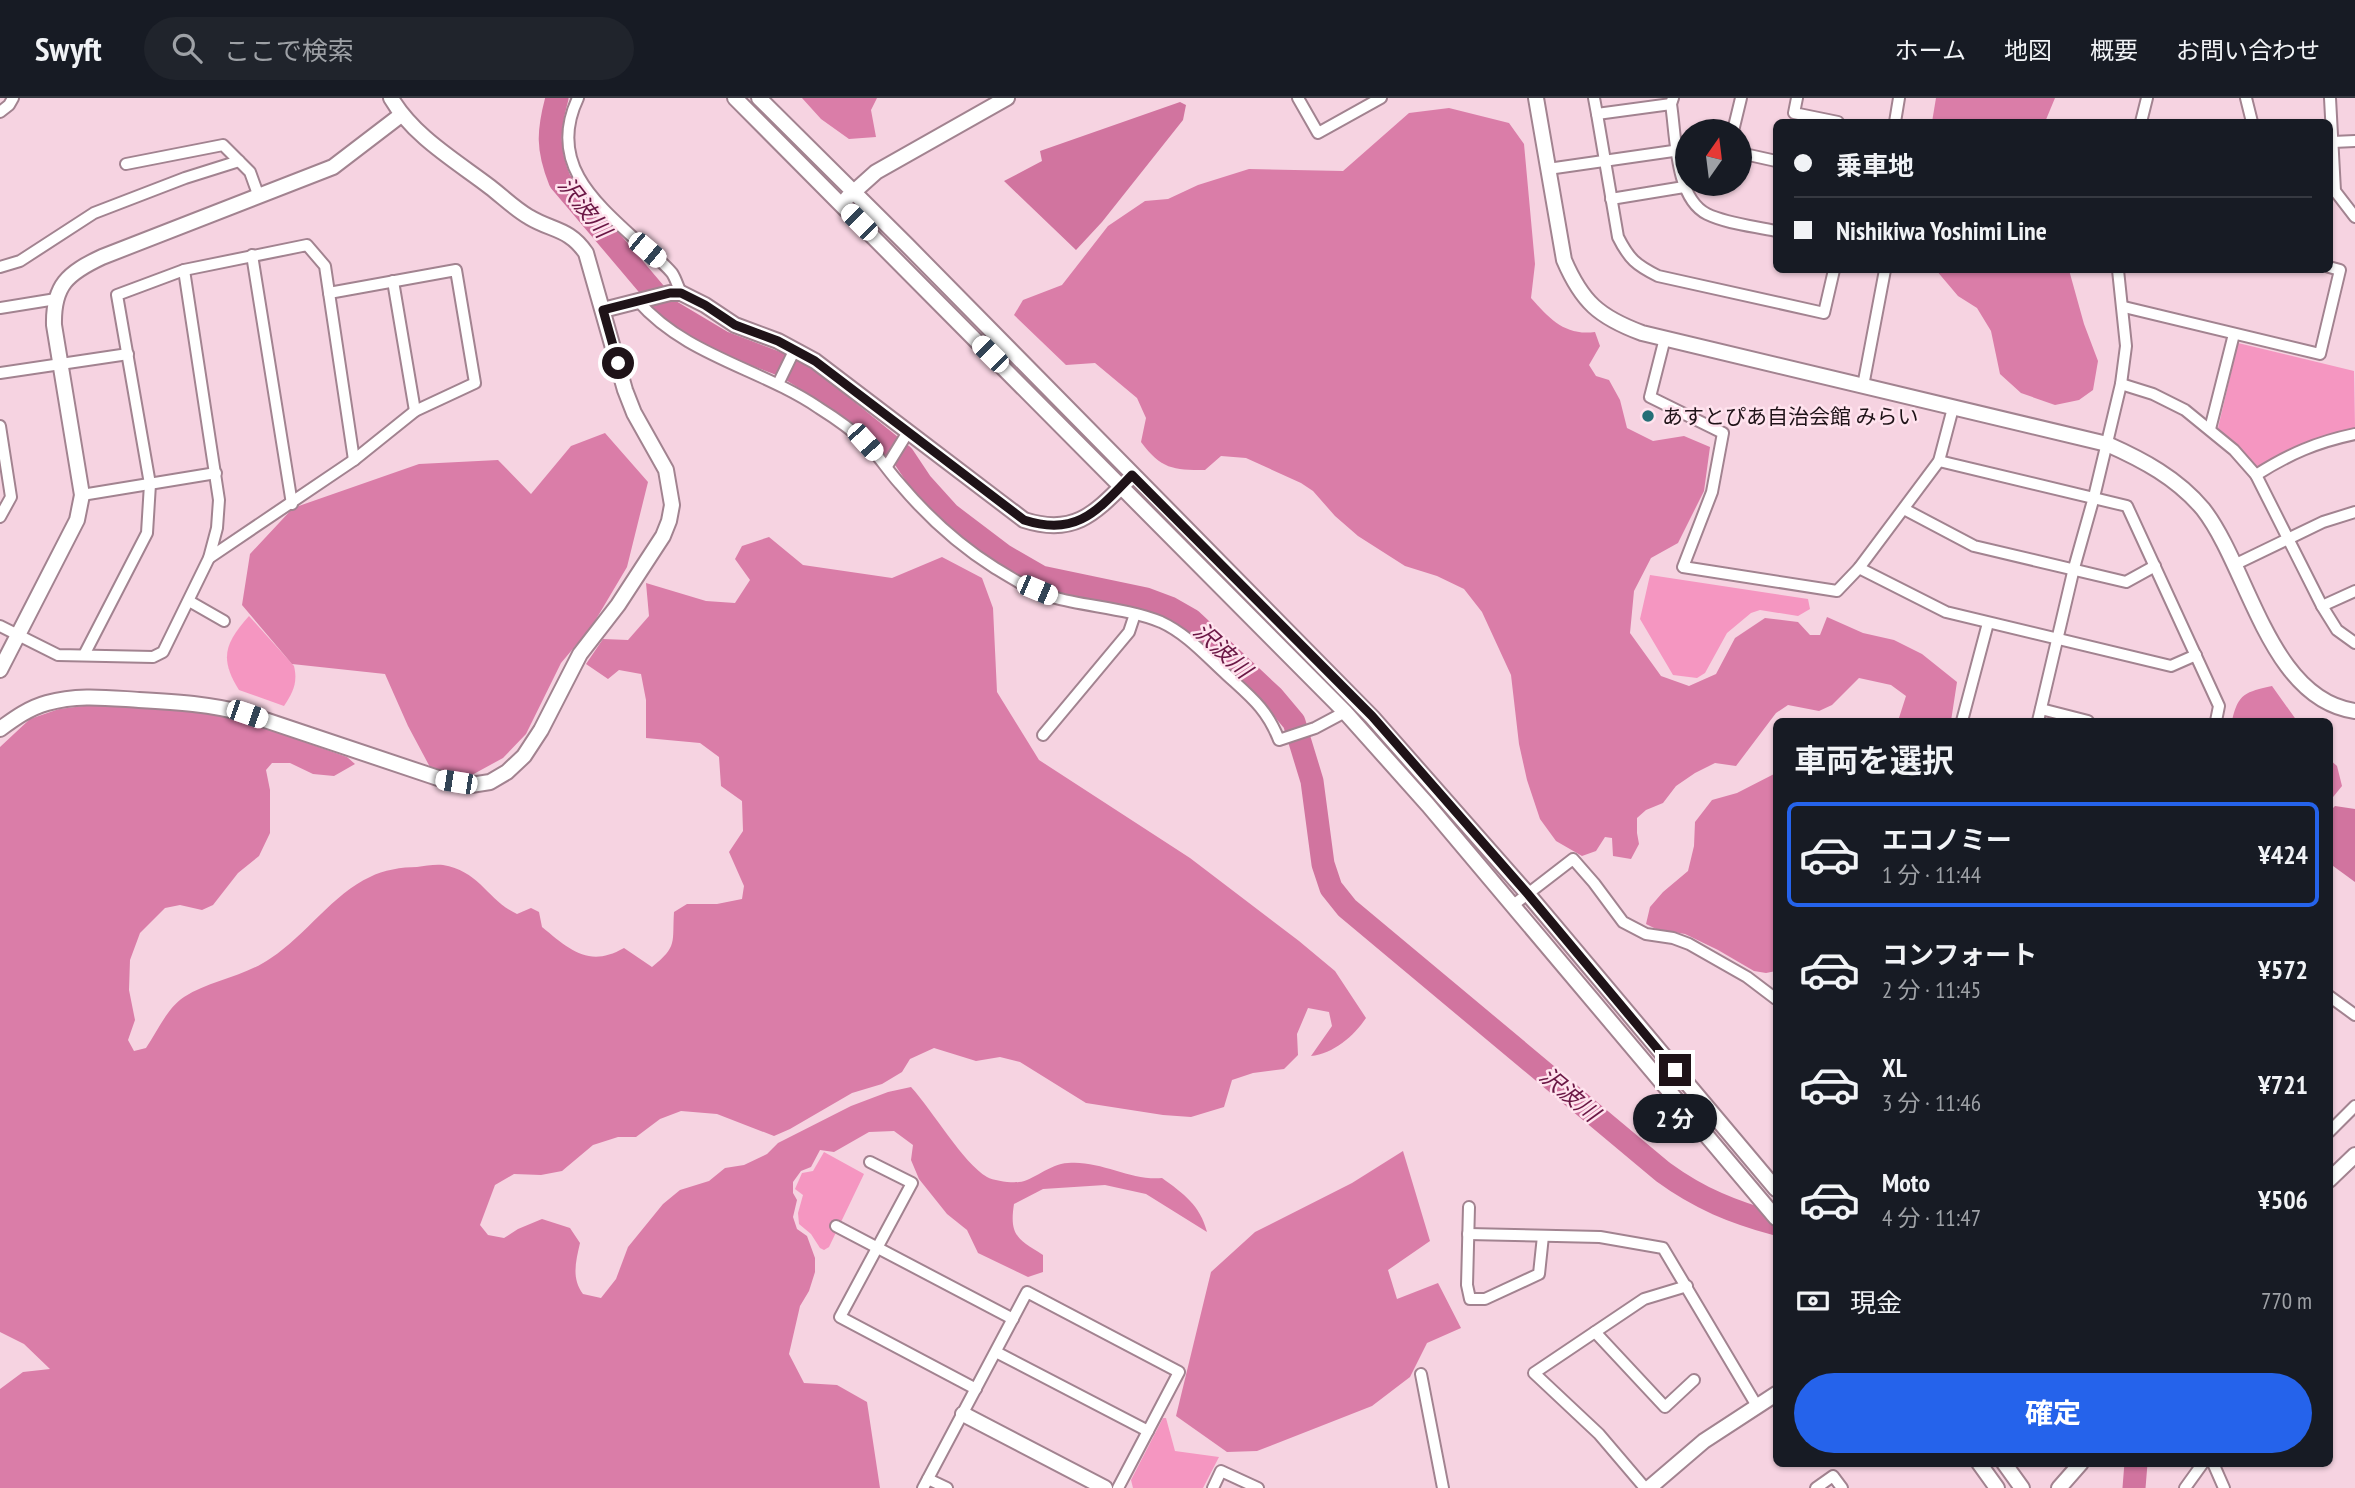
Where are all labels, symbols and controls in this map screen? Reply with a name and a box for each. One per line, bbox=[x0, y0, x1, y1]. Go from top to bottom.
search box bbox=[144, 17, 634, 80]
text: Swyft bbox=[35, 27, 102, 70]
icon: search bbox=[168, 29, 206, 67]
text: ここで検索 bbox=[224, 34, 354, 67]
text: ホーム bbox=[1895, 35, 1966, 66]
text: 地図 bbox=[2004, 35, 2052, 66]
text: 概要 bbox=[2090, 35, 2138, 66]
text: お問い合わせ bbox=[2176, 35, 2320, 66]
north arrow bbox=[1675, 119, 1752, 196]
map controls bbox=[1675, 119, 1752, 196]
text: 乗車地 bbox=[1836, 149, 1914, 182]
water label: 沢波川 bbox=[552, 171, 620, 245]
car bbox=[837, 200, 882, 244]
text: Nishikiwa Yoshimi Line bbox=[1836, 214, 2047, 247]
car bbox=[625, 228, 670, 272]
car bbox=[968, 332, 1013, 376]
route start bbox=[602, 347, 634, 379]
place label: あすとぴあ自治会館 みらい bbox=[1662, 403, 1918, 430]
marker: あすとぴあ自治会館 みらい bbox=[1640, 408, 1656, 424]
car bbox=[844, 419, 887, 465]
car bbox=[1014, 572, 1061, 608]
water label: 沢波川 bbox=[1188, 616, 1260, 686]
car bbox=[224, 697, 271, 731]
text: 車両を選択 bbox=[1794, 739, 1954, 781]
car bbox=[434, 768, 479, 796]
icon: car bbox=[1798, 823, 1861, 886]
text: エコノミー bbox=[1882, 823, 2012, 856]
text: ¥424 bbox=[2258, 838, 2308, 871]
text: 1 分 · 11:44 bbox=[1882, 860, 1981, 889]
icon: car bbox=[1798, 938, 1861, 1001]
text: コンフォート bbox=[1882, 938, 2037, 971]
text: ¥572 bbox=[2258, 953, 2308, 986]
text: 2 分 · 11:45 bbox=[1882, 975, 1981, 1004]
text: XL bbox=[1882, 1051, 1907, 1084]
icon: car bbox=[1798, 1053, 1861, 1116]
route end bbox=[1659, 1054, 1691, 1086]
water label: 沢波川 bbox=[1534, 1061, 1608, 1129]
text: ¥721 bbox=[2258, 1068, 2308, 1101]
text: 3 分 · 11:46 bbox=[1882, 1088, 1981, 1117]
callout: 2 分 bbox=[1633, 1094, 1717, 1144]
text: 2 分 bbox=[1656, 1104, 1694, 1133]
text: Moto bbox=[1882, 1166, 1930, 1199]
icon: car bbox=[1798, 1168, 1861, 1231]
text: ¥506 bbox=[2258, 1183, 2308, 1216]
text: 4 分 · 11:47 bbox=[1882, 1203, 1981, 1232]
icon: cash bbox=[1794, 1282, 1832, 1320]
text: 現金 bbox=[1850, 1286, 1902, 1319]
text: 770 m bbox=[2261, 1286, 2312, 1315]
button: 確定 bbox=[1794, 1373, 2312, 1453]

